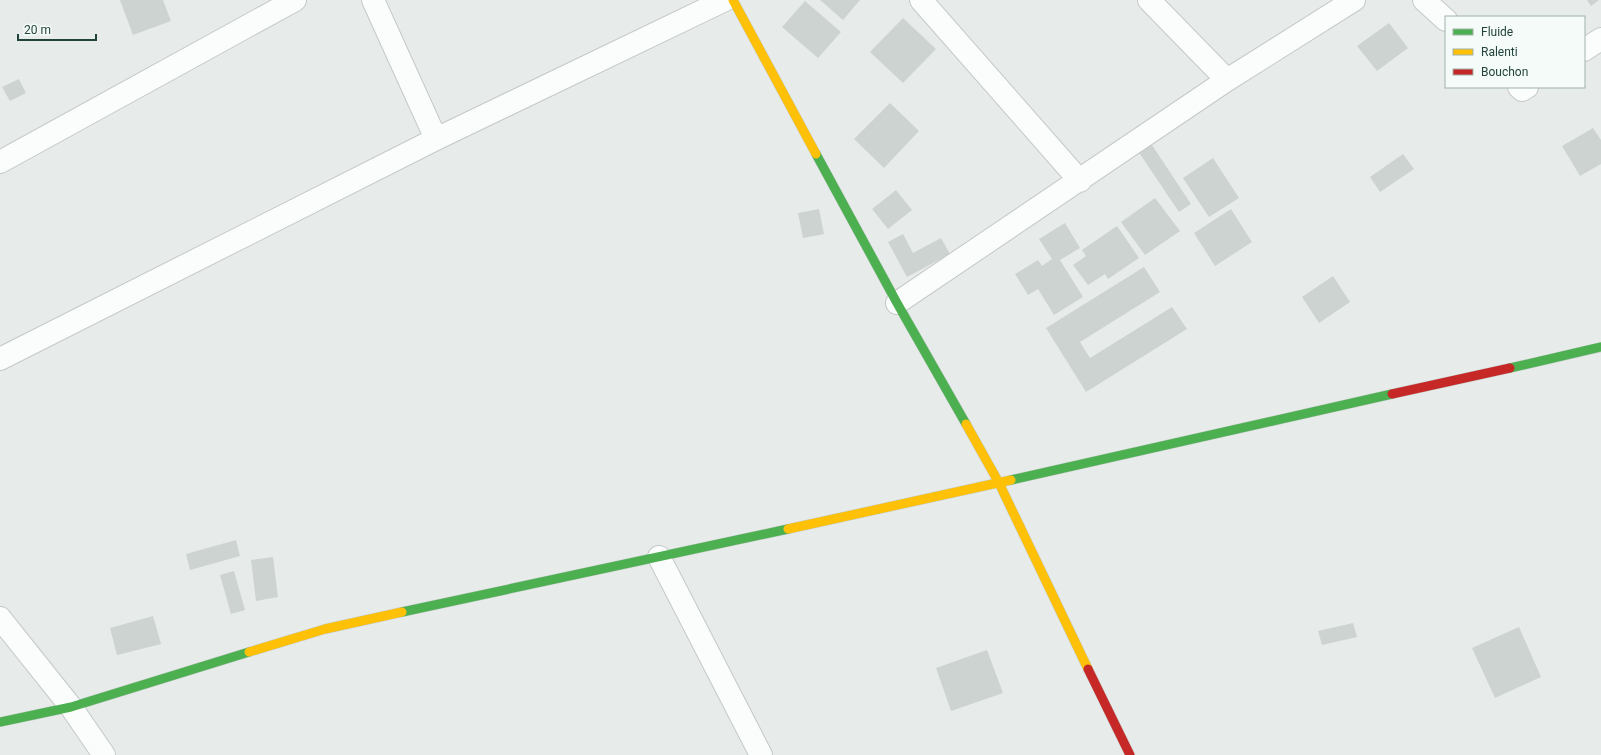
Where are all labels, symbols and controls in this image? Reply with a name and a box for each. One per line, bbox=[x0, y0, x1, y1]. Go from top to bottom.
scale bar bbox=[18, 16, 96, 42]
legend bbox=[1445, 16, 1585, 88]
text: 20 m bbox=[24, 23, 51, 37]
text: Fluide bbox=[1481, 25, 1513, 39]
text: Ralenti bbox=[1481, 45, 1518, 59]
text: Bouchon bbox=[1481, 65, 1528, 79]

